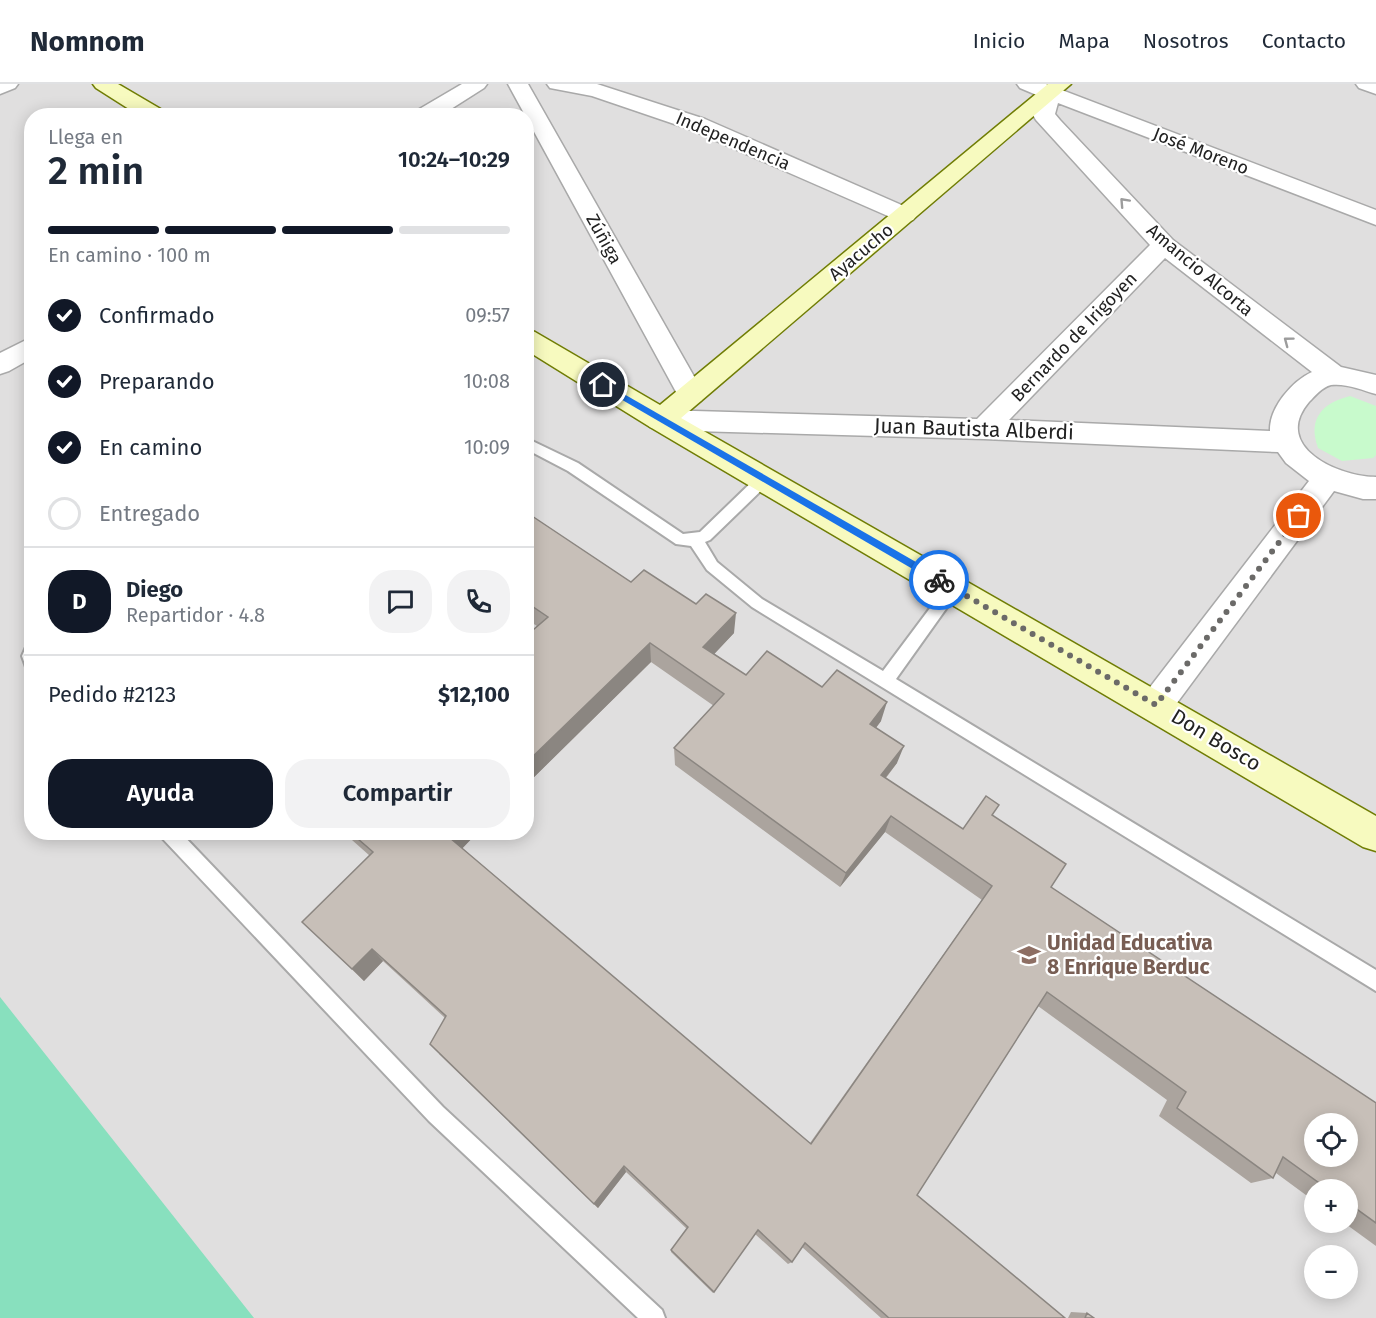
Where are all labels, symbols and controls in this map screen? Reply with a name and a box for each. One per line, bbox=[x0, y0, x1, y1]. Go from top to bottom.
text: Nomnom bbox=[30, 25, 145, 58]
text: Inicio bbox=[973, 28, 1025, 54]
text: Mapa bbox=[1058, 28, 1110, 54]
text: Nosotros bbox=[1143, 28, 1229, 54]
text: Contacto bbox=[1262, 28, 1346, 54]
street label: Independencia bbox=[673, 107, 793, 175]
street label: José Moreno bbox=[1150, 123, 1252, 179]
text: Llega en bbox=[48, 125, 123, 149]
text: 10:24–10:29 bbox=[398, 146, 510, 173]
text: 2 min bbox=[48, 148, 144, 194]
one-way arrow bbox=[1120, 198, 1131, 209]
street label: Zúñiga bbox=[581, 210, 627, 268]
street label: Ayacucho bbox=[824, 219, 898, 285]
street label: Amancio Alcorta bbox=[1142, 219, 1258, 321]
text: En camino · 100 m bbox=[48, 243, 211, 267]
street label: Bernardo de Irigoyen bbox=[1006, 268, 1142, 406]
icon: check bbox=[48, 299, 81, 332]
text: Confirmado bbox=[99, 302, 215, 329]
text: 09:57 bbox=[465, 303, 510, 327]
one-way arrow bbox=[1284, 337, 1295, 348]
pin bbox=[577, 359, 628, 410]
icon: check bbox=[48, 365, 81, 398]
text: Preparando bbox=[99, 368, 215, 395]
icon: home bbox=[586, 368, 619, 401]
text: 10:08 bbox=[463, 369, 510, 393]
street label: Juan Bautista Alberdi bbox=[874, 413, 1074, 445]
icon: check bbox=[48, 431, 81, 464]
text: En camino bbox=[99, 434, 202, 461]
text: 10:09 bbox=[464, 435, 510, 459]
pin bbox=[1273, 490, 1324, 541]
icon: bag bbox=[1282, 499, 1315, 532]
text: Entregado bbox=[99, 500, 200, 527]
courier bbox=[909, 550, 969, 610]
icon: bike bbox=[923, 564, 956, 597]
button: chat bbox=[369, 570, 432, 633]
button: phone bbox=[447, 570, 510, 633]
text: Diego bbox=[126, 576, 183, 603]
text: D bbox=[72, 588, 87, 615]
text: Repartidor · 4.8 bbox=[126, 603, 265, 627]
text: Pedido #2123 bbox=[48, 681, 176, 708]
text: $12,100 bbox=[438, 681, 510, 708]
street label: Don Bosco bbox=[1166, 703, 1266, 777]
button: Ayuda bbox=[48, 759, 273, 828]
button: Compartir bbox=[285, 759, 510, 828]
place label: Unidad Educativa 8 Enrique Berduc bbox=[1047, 930, 1213, 980]
school or university icon: Unidad Educativa 8 Enrique Berduc bbox=[1016, 942, 1042, 968]
map controls bbox=[1304, 1113, 1358, 1299]
button: locate bbox=[1304, 1113, 1358, 1167]
button: + bbox=[1304, 1179, 1358, 1233]
button: − bbox=[1304, 1245, 1358, 1299]

